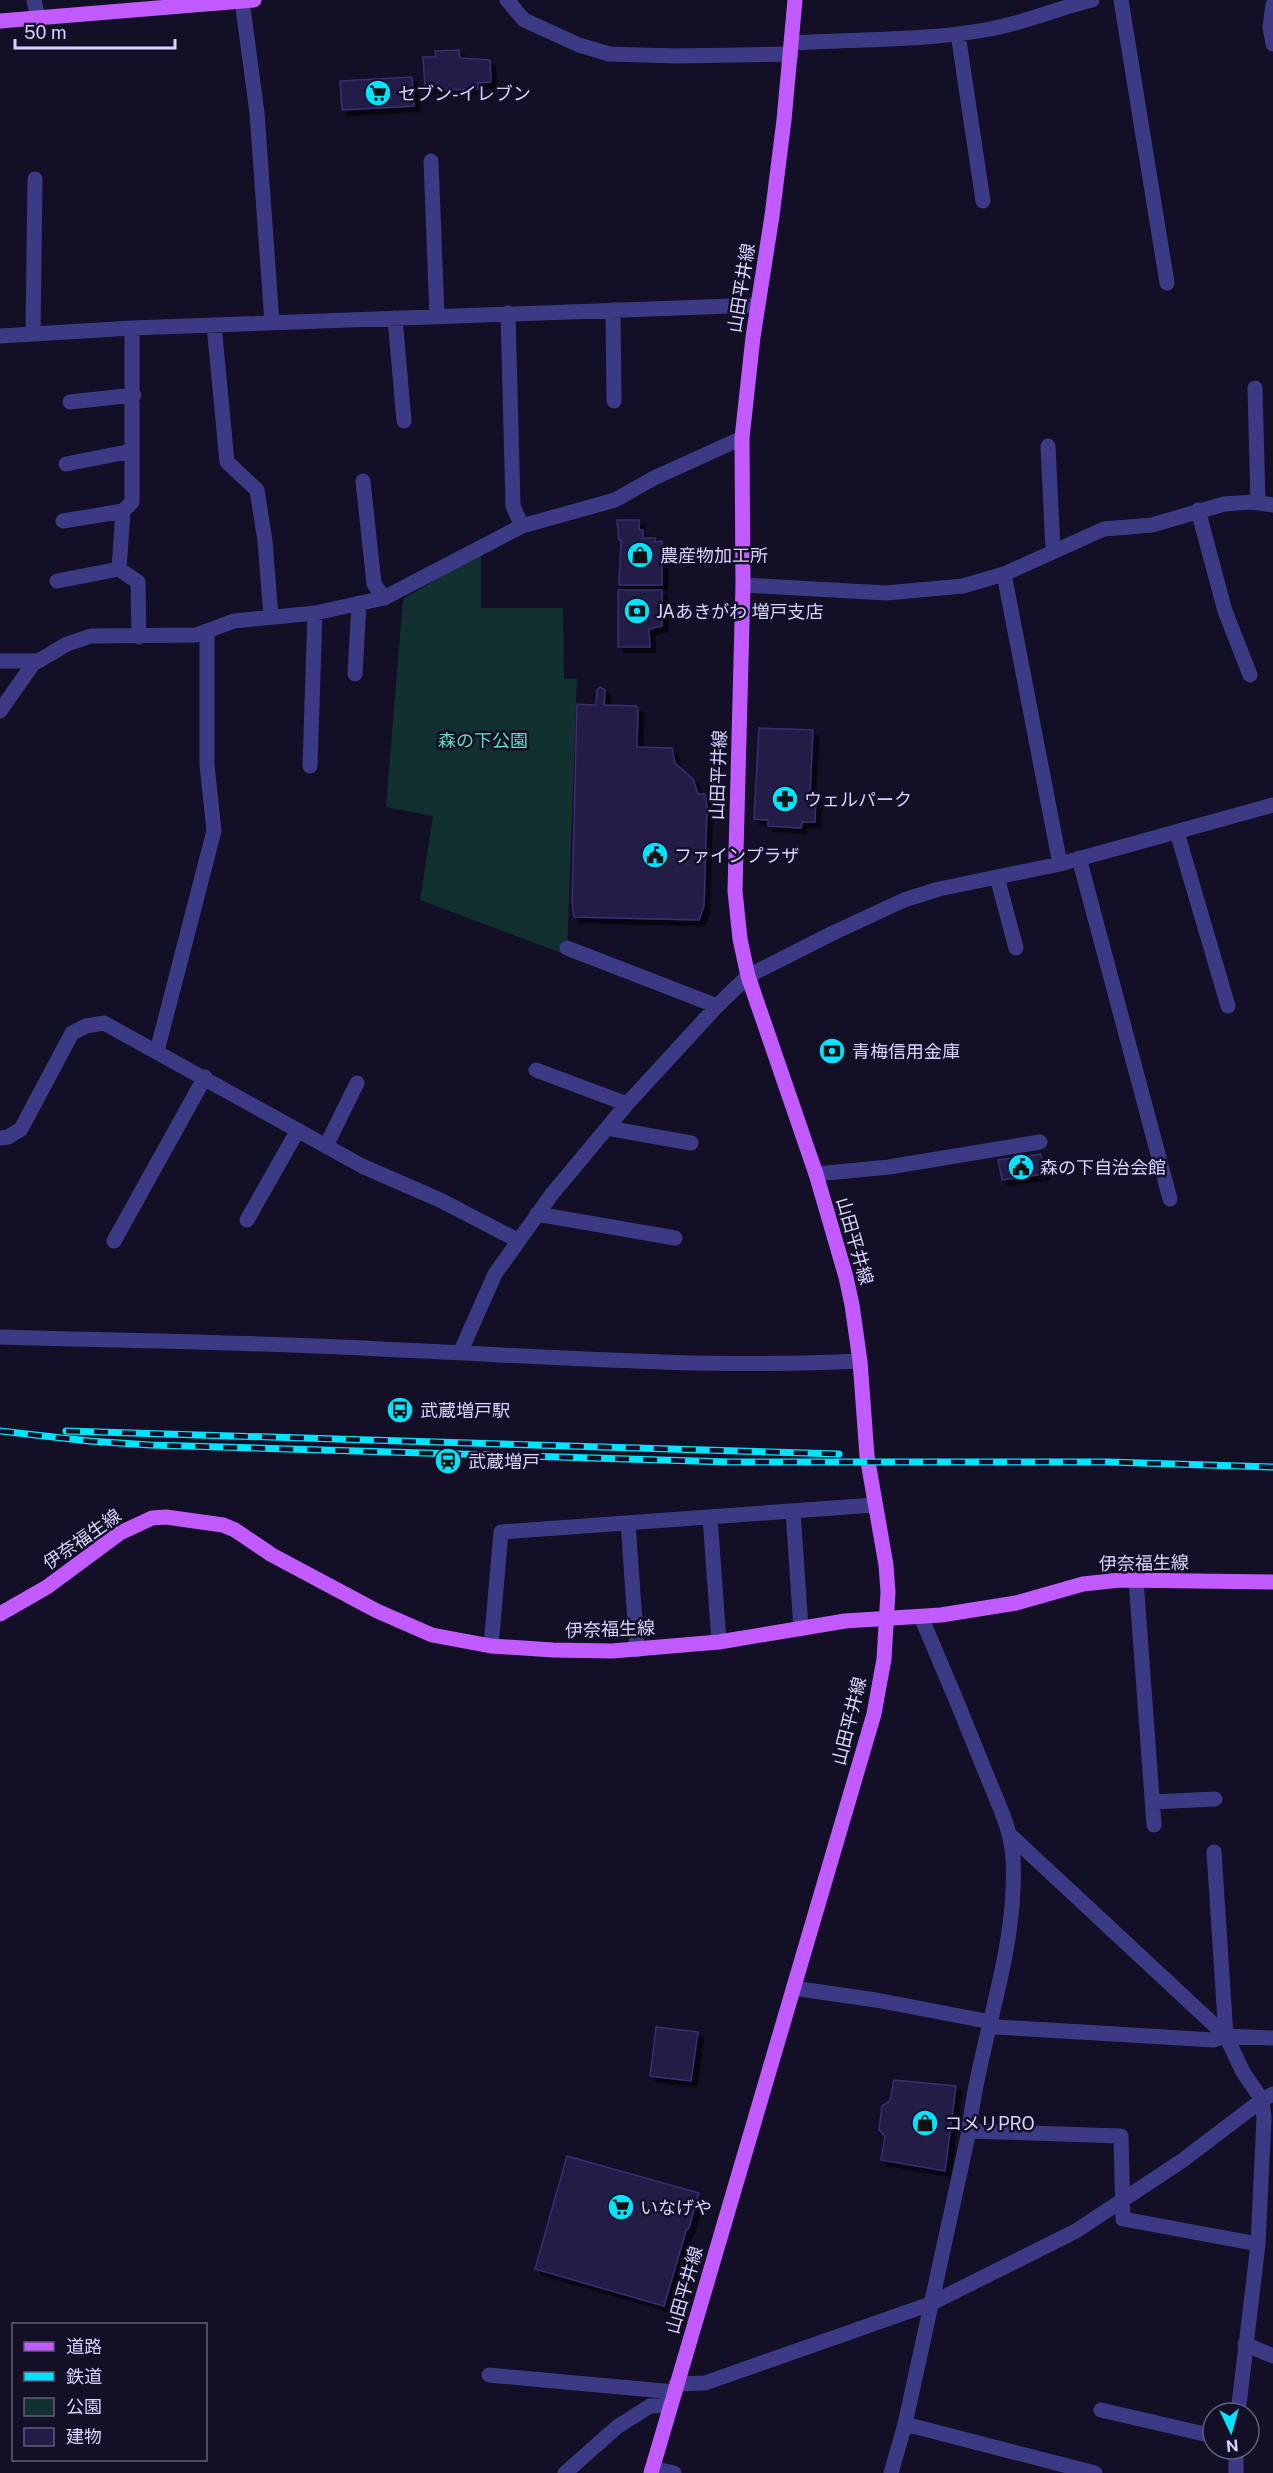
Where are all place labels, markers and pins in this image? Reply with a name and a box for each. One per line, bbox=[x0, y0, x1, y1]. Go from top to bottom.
supermarket icon: セブン-イレブン bbox=[363, 78, 393, 108]
place label: セブン-イレブン bbox=[398, 83, 531, 104]
shop icon: 農産物加工所 bbox=[625, 540, 655, 570]
place label: 農産物加工所 bbox=[660, 545, 768, 566]
bank icon: JAあきがわ 増戸支店 bbox=[622, 596, 652, 626]
place label: JAあきがわ 増戸支店 bbox=[656, 601, 824, 622]
pharmacy icon: ウェルパーク bbox=[770, 784, 800, 814]
place label: ウェルパーク bbox=[804, 789, 912, 810]
public building icon: ファインプラザ bbox=[640, 840, 670, 870]
place label: ファインプラザ bbox=[674, 845, 799, 866]
bank icon: 青梅信用金庫 bbox=[817, 1036, 847, 1066]
place label: 青梅信用金庫 bbox=[852, 1041, 960, 1062]
public building icon: 森の下自治会館 bbox=[1006, 1152, 1036, 1182]
place label: 森の下自治会館 bbox=[1040, 1157, 1166, 1178]
bus stop icon: 武蔵増戸駅 bbox=[385, 1395, 415, 1425]
place label: 武蔵増戸駅 bbox=[420, 1400, 510, 1421]
station icon: 武蔵増戸 bbox=[433, 1446, 463, 1476]
place label: 武蔵増戸 bbox=[468, 1451, 540, 1472]
shop icon: コメリPRO bbox=[910, 2108, 940, 2138]
place label: コメリPRO bbox=[944, 2113, 1035, 2134]
supermarket icon: いなげや bbox=[606, 2192, 636, 2222]
place label: いなげや bbox=[640, 2197, 712, 2218]

